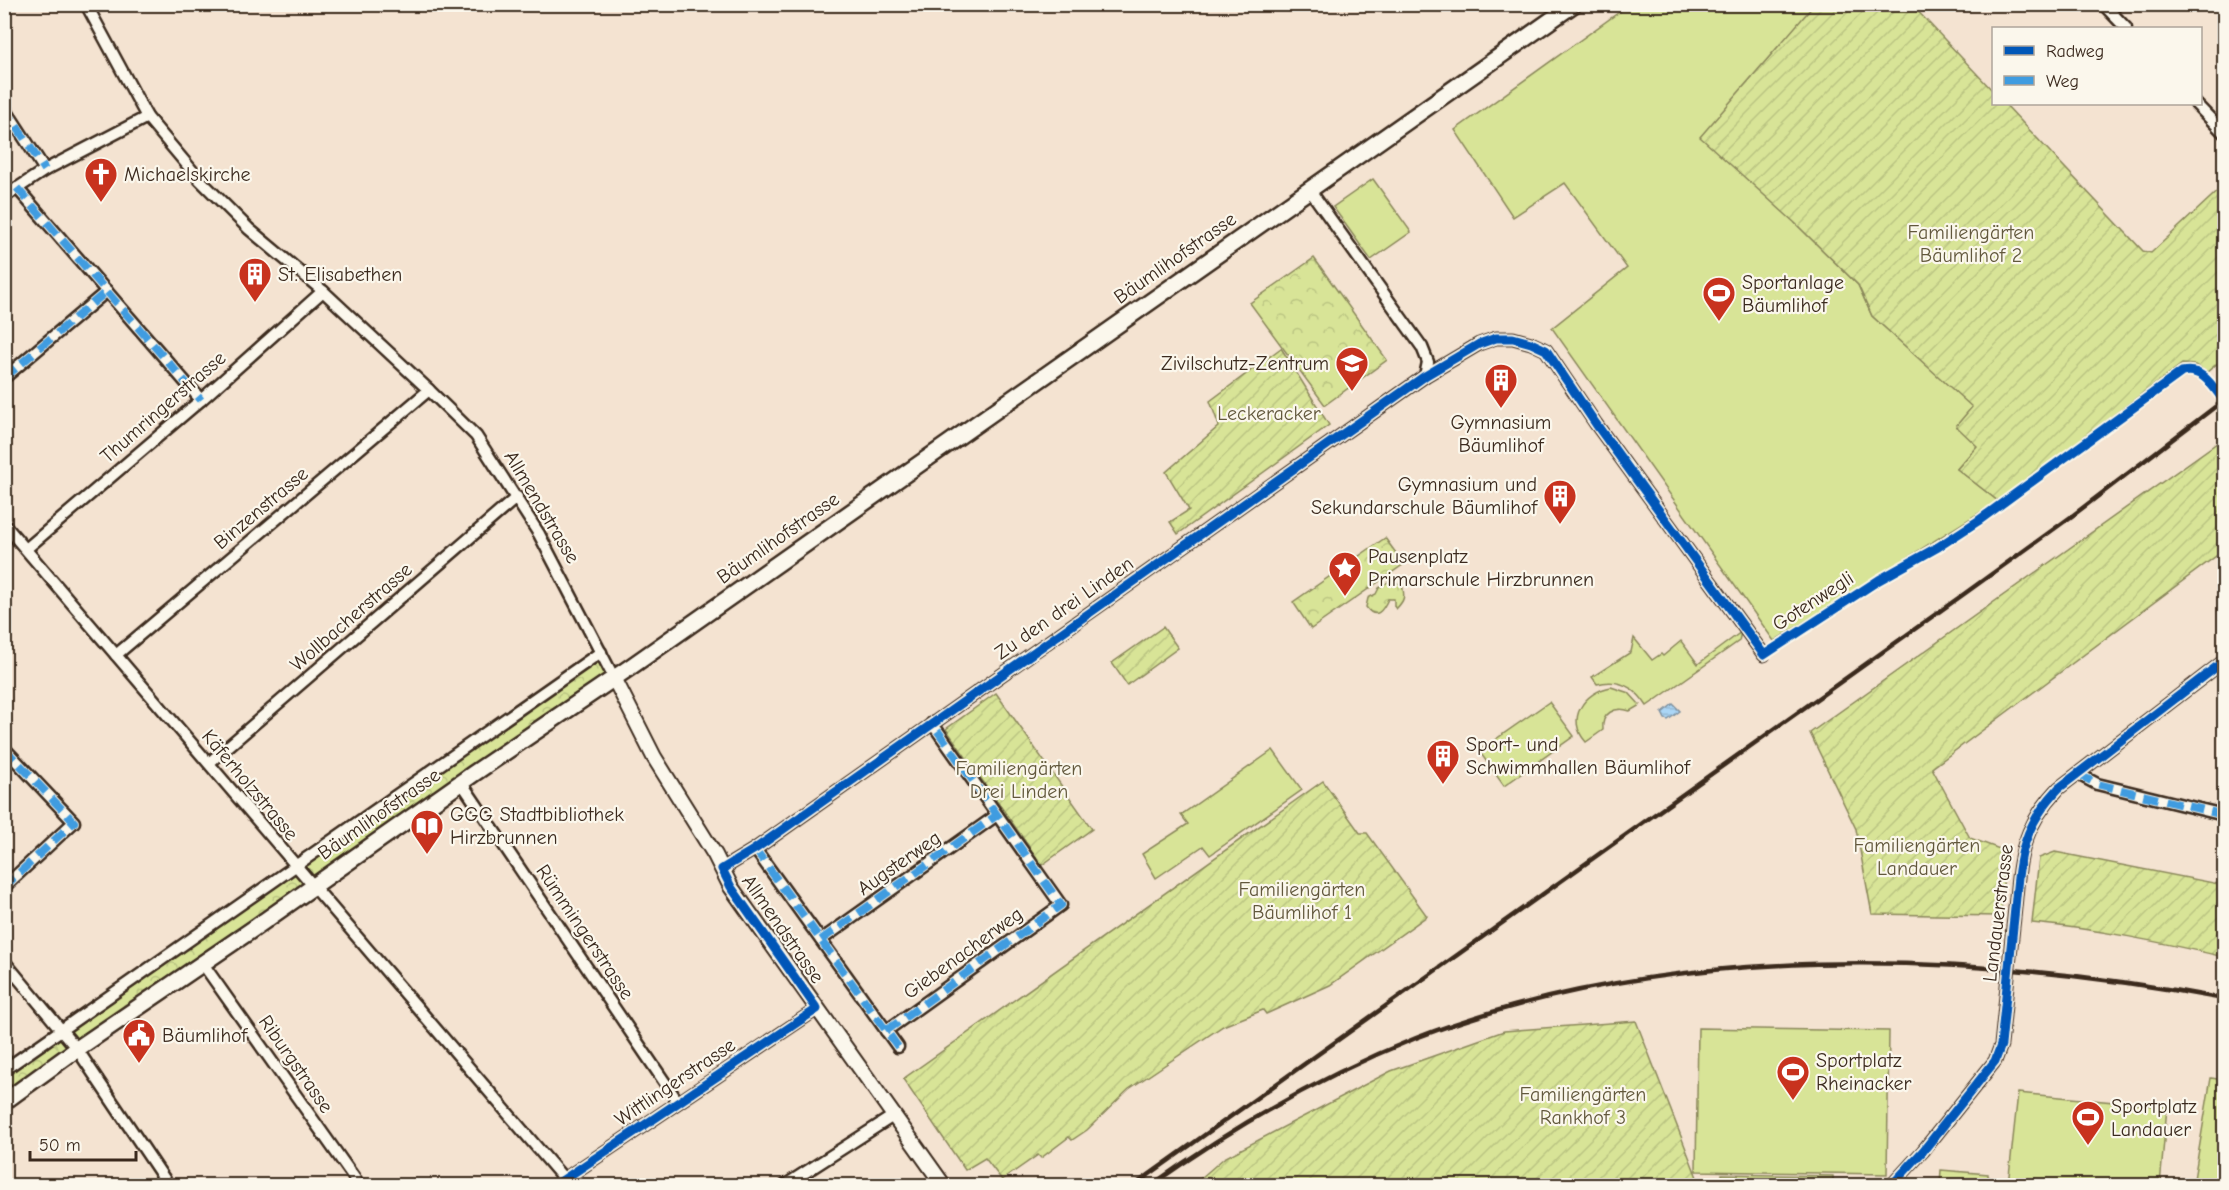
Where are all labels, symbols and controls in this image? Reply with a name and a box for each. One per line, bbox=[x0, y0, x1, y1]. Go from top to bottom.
legend bbox=[1992, 27, 2202, 105]
text: Radweg bbox=[2046, 41, 2104, 62]
text: Weg bbox=[2046, 71, 2079, 92]
church icon: Michaelskirche bbox=[83, 156, 119, 203]
place label: Michaelskirche bbox=[124, 163, 251, 186]
street label: Bäumlihofstrasse bbox=[1110, 207, 1240, 309]
park label: Familiengärten Bäumlihof 2 bbox=[1908, 221, 2034, 267]
building icon: St. Elisabethen bbox=[237, 256, 273, 303]
place label: St. Elisabethen bbox=[278, 263, 402, 286]
place label: Sportanlage Bäumlihof bbox=[1742, 271, 1844, 317]
sports icon: Sportanlage Bäumlihof bbox=[1701, 275, 1737, 322]
school or university icon: Zivilschutz-Zentrum bbox=[1334, 345, 1370, 392]
street label: Thumringerstrasse bbox=[96, 346, 230, 468]
place label: Zivilschutz-Zentrum bbox=[1161, 352, 1329, 375]
building icon: Gymnasium Bäumlihof bbox=[1483, 362, 1519, 409]
park label: Leckeracker bbox=[1217, 402, 1321, 425]
place label: Gymnasium Bäumlihof bbox=[1451, 411, 1551, 457]
street label: Allmendstrasse bbox=[499, 447, 585, 567]
street label: Binzenstrasse bbox=[209, 462, 313, 554]
place label: Gymnasium und Sekundarschule Bäumlihof bbox=[1311, 473, 1538, 519]
building icon: Gymnasium und Sekundarschule Bäumlihof bbox=[1542, 478, 1578, 525]
street label: Bäumlihofstrasse bbox=[713, 487, 843, 589]
place label: Pausenplatz Primarschule Hirzbrunnen bbox=[1368, 545, 1594, 591]
place icon: Pausenplatz Primarschule Hirzbrunnen bbox=[1327, 550, 1363, 597]
street label: Zu den drei Linden bbox=[990, 552, 1138, 664]
street label: Wollbacherstrasse bbox=[285, 558, 417, 676]
street label: Gotenwegli bbox=[1768, 566, 1858, 636]
street label: Käferholzstrasse bbox=[197, 725, 303, 845]
place label: Sport- und Schwimmhallen Bäumlihof bbox=[1466, 733, 1691, 779]
building icon: Sport- und Schwimmhallen Bäumlihof bbox=[1425, 738, 1461, 785]
park label: Familiengärten Drei Linden bbox=[956, 757, 1082, 803]
street label: Bäumlihofstrasse bbox=[314, 763, 444, 865]
place label: GGG Stadtbibliothek Hirzbrunnen bbox=[450, 803, 624, 849]
library icon: GGG Stadtbibliothek Hirzbrunnen bbox=[409, 808, 445, 855]
street label: Augsterweg bbox=[853, 826, 945, 900]
park label: Familiengärten Landauer bbox=[1854, 834, 1980, 880]
street label: Landauerstrasse bbox=[1978, 843, 2018, 983]
street label: Rümmingerstrasse bbox=[531, 860, 639, 1004]
street label: Allmendstrasse bbox=[737, 870, 829, 988]
park label: Familiengärten Bäumlihof 1 bbox=[1239, 878, 1365, 924]
street label: Giebenacherweg bbox=[899, 902, 1027, 1004]
street label: Riburgstrasse bbox=[254, 1011, 338, 1117]
public building icon: Bäumlihof bbox=[121, 1017, 157, 1064]
place label: Bäumlihof bbox=[162, 1024, 249, 1047]
street label: Wittlingerstrasse bbox=[610, 1033, 740, 1131]
place label: Sportplatz Rheinacker bbox=[1816, 1049, 1911, 1095]
sports icon: Sportplatz Rheinacker bbox=[1775, 1054, 1811, 1101]
park label: Familiengärten Rankhof 3 bbox=[1520, 1083, 1646, 1129]
place label: Sportplatz Landauer bbox=[2111, 1095, 2197, 1141]
sports icon: Sportplatz Landauer bbox=[2070, 1099, 2106, 1146]
scale bar bbox=[30, 1124, 136, 1162]
text: 50 m bbox=[39, 1135, 81, 1156]

